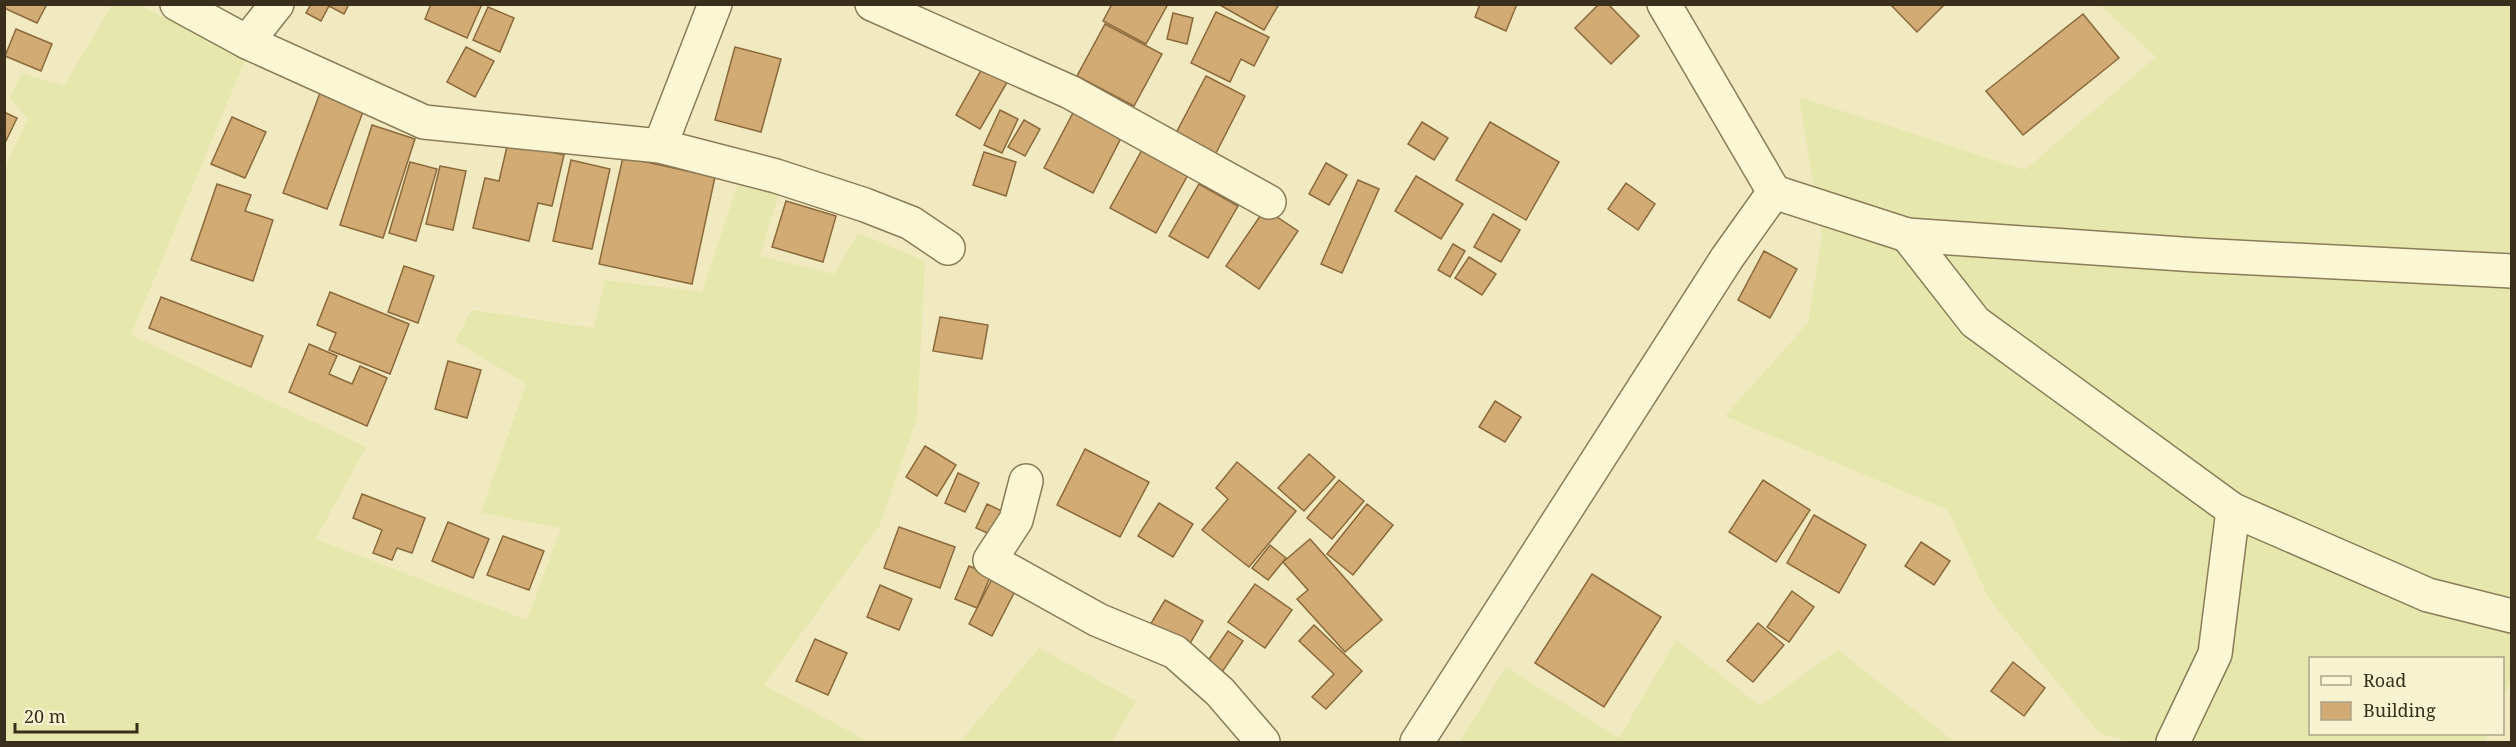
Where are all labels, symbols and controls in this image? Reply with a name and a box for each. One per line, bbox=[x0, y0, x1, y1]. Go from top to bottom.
legend bbox=[2309, 657, 2504, 735]
text: Road bbox=[2363, 668, 2406, 692]
scale bar bbox=[15, 696, 136, 734]
text: Building bbox=[2363, 698, 2436, 722]
text: 20 m bbox=[24, 704, 66, 728]

